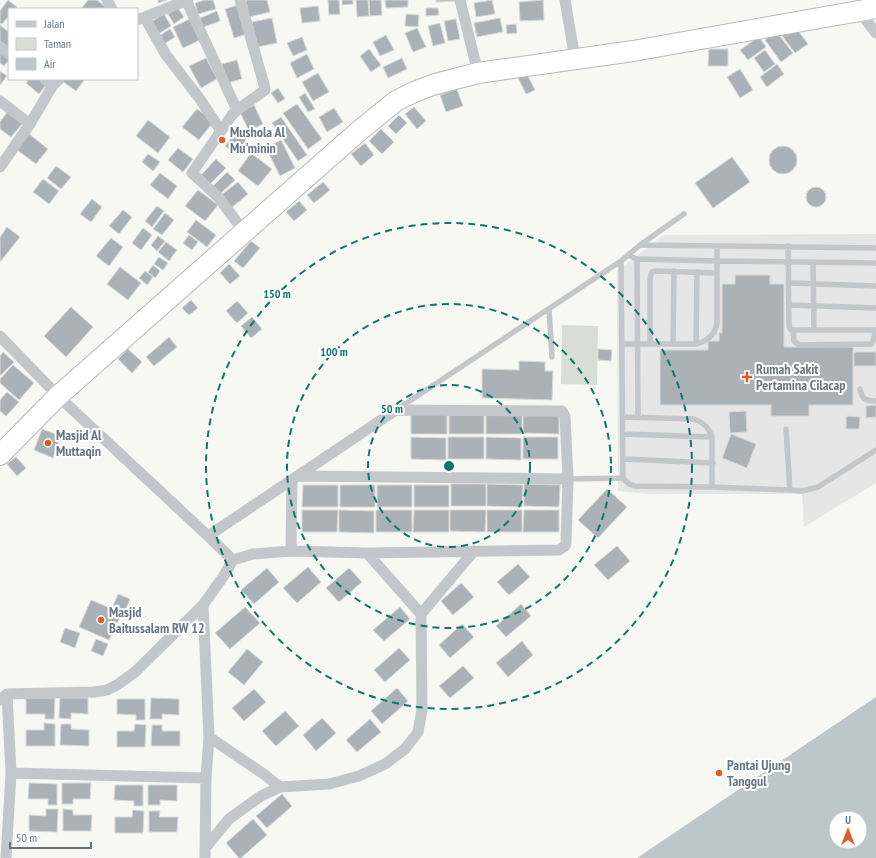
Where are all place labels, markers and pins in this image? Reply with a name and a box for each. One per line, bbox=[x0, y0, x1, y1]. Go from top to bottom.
place label: Mushola Al Mu'minin bbox=[230, 123, 286, 157]
marker: Mushola Al Mu'minin bbox=[217, 135, 227, 145]
place label: Rumah Sakit Pertamina Cilacap bbox=[756, 360, 845, 394]
marker: Rumah Sakit Pertamina Cilacap bbox=[741, 371, 753, 383]
place label: Masjid Al Muttaqin bbox=[56, 426, 102, 460]
marker: Masjid Al Muttaqin bbox=[43, 438, 53, 448]
centre of rings bbox=[442, 459, 456, 473]
place label: Masjid Baitussalam RW 12 bbox=[109, 603, 205, 637]
marker: Masjid Baitussalam RW 12 bbox=[96, 615, 106, 625]
place label: Pantai Ujung Tanggul bbox=[727, 756, 790, 790]
marker: Pantai Ujung Tanggul bbox=[714, 768, 724, 778]

